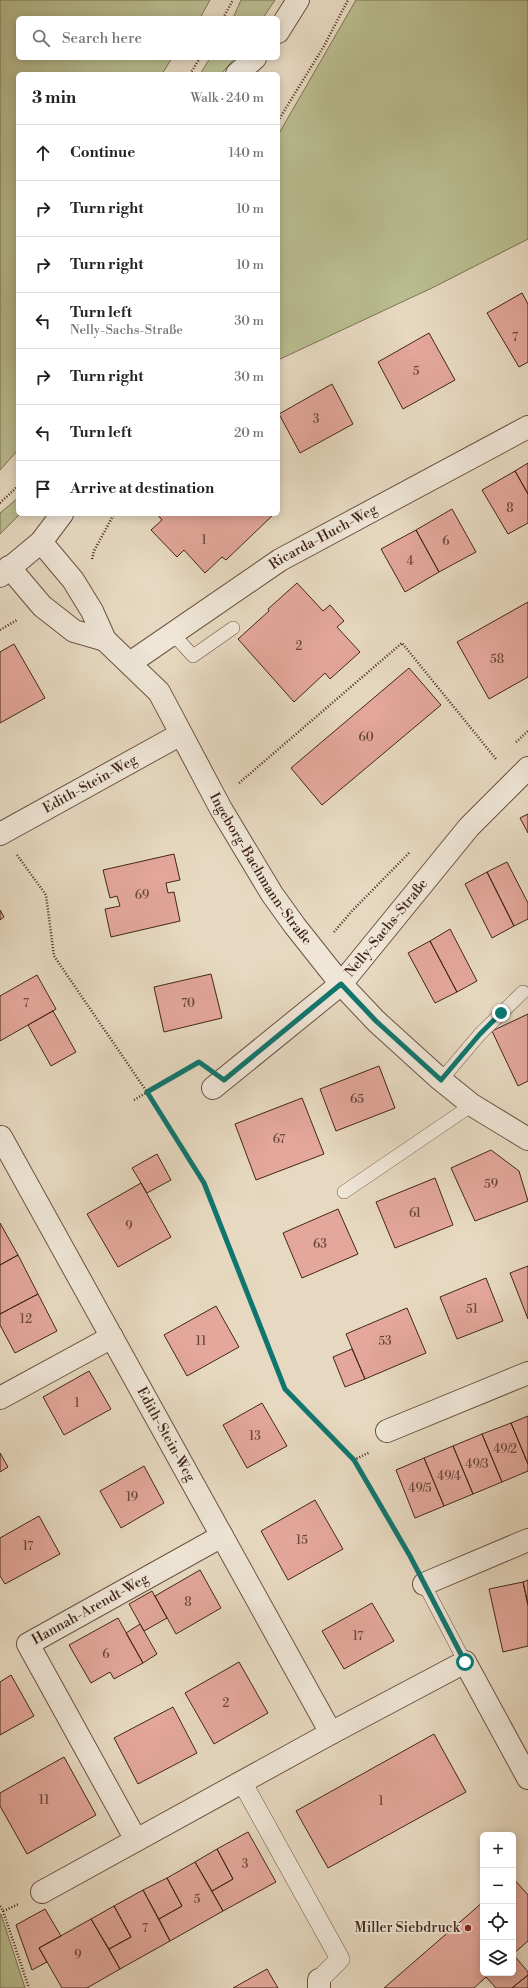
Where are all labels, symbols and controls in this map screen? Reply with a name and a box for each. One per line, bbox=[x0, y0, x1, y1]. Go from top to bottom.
search box bbox=[16, 16, 280, 60]
icon: search bbox=[30, 27, 52, 49]
text: Search here bbox=[62, 29, 142, 48]
text: 3 min bbox=[32, 87, 76, 109]
text: Walk · 240 m bbox=[190, 90, 264, 106]
icon: ahead bbox=[32, 142, 54, 164]
text: Continue bbox=[70, 143, 135, 162]
text: 140 m bbox=[228, 145, 264, 161]
icon: right bbox=[32, 198, 54, 220]
text: Turn right bbox=[70, 199, 144, 218]
text: 10 m bbox=[236, 201, 264, 217]
icon: right bbox=[32, 254, 54, 276]
text: Turn right bbox=[70, 255, 144, 274]
text: 10 m bbox=[236, 257, 264, 273]
text: Turn left bbox=[70, 303, 132, 322]
icon: left bbox=[32, 310, 54, 332]
text: 30 m bbox=[234, 313, 264, 329]
text: Nelly-Sachs-Straße bbox=[70, 322, 183, 338]
house number: 7 bbox=[512, 330, 518, 345]
house number: 5 bbox=[413, 364, 420, 379]
icon: right bbox=[32, 366, 54, 388]
text: Turn right bbox=[70, 367, 144, 386]
text: 30 m bbox=[234, 369, 264, 385]
house number: 3 bbox=[313, 412, 320, 427]
icon: left bbox=[32, 422, 54, 444]
text: Turn left bbox=[70, 423, 132, 442]
text: 20 m bbox=[234, 425, 264, 441]
icon: arrive bbox=[32, 478, 54, 500]
text: Arrive at destination bbox=[70, 479, 214, 498]
street label: Ricarda-Huch-Weg bbox=[266, 500, 381, 574]
house number: 8 bbox=[506, 501, 514, 516]
house number: 1 bbox=[201, 533, 207, 548]
house number: 6 bbox=[442, 534, 450, 549]
house number: 4 bbox=[406, 554, 414, 569]
house number: 2 bbox=[296, 639, 303, 654]
house number: 58 bbox=[490, 652, 504, 667]
house number: 60 bbox=[358, 730, 374, 745]
street label: Edith-Stein-Weg bbox=[40, 750, 141, 818]
street label: Ingeborg-Bachmann-Straße bbox=[205, 790, 316, 949]
street label: Nelly-Sachs-Straße bbox=[341, 875, 432, 981]
house number: 69 bbox=[135, 888, 149, 903]
house number: 7 bbox=[23, 996, 29, 1011]
house number: 70 bbox=[181, 996, 195, 1011]
route end bbox=[492, 1004, 510, 1022]
house number: 65 bbox=[350, 1092, 364, 1107]
house number: 67 bbox=[273, 1132, 285, 1147]
house number: 59 bbox=[484, 1177, 498, 1192]
house number: 61 bbox=[409, 1206, 422, 1221]
house number: 9 bbox=[125, 1219, 133, 1234]
house number: 63 bbox=[313, 1237, 327, 1252]
house number: 51 bbox=[466, 1302, 479, 1317]
house number: 12 bbox=[20, 1312, 32, 1327]
house number: 11 bbox=[196, 1334, 207, 1349]
house number: 53 bbox=[378, 1334, 392, 1349]
street label: Edith-Stein-Weg bbox=[132, 1384, 199, 1486]
house number: 1 bbox=[74, 1396, 80, 1411]
house number: 13 bbox=[249, 1429, 261, 1444]
house number: 49/2 bbox=[493, 1442, 517, 1457]
house number: 49/3 bbox=[465, 1457, 489, 1472]
house number: 49/4 bbox=[437, 1469, 461, 1484]
house number: 49/5 bbox=[408, 1481, 432, 1496]
house number: 19 bbox=[126, 1490, 138, 1505]
house number: 15 bbox=[296, 1533, 308, 1548]
house number: 17 bbox=[23, 1539, 33, 1554]
street label: Hannah-Arendt-Weg bbox=[29, 1569, 152, 1649]
house number: 8 bbox=[184, 1595, 192, 1610]
house number: 17 bbox=[353, 1629, 363, 1644]
house number: 6 bbox=[102, 1647, 110, 1662]
route start bbox=[456, 1653, 474, 1671]
house number: 2 bbox=[223, 1696, 230, 1711]
house number: 11 bbox=[39, 1793, 50, 1808]
house number: 1 bbox=[378, 1794, 384, 1809]
map controls bbox=[480, 1832, 516, 1976]
button: + bbox=[480, 1832, 516, 1868]
house number: 3 bbox=[242, 1857, 249, 1872]
button: − bbox=[480, 1868, 516, 1904]
house number: 5 bbox=[194, 1892, 201, 1907]
button: locate bbox=[480, 1904, 516, 1940]
place label: Miller Siebdruck bbox=[354, 1919, 461, 1937]
house number: 7 bbox=[142, 1921, 148, 1936]
marker: Miller Siebdruck bbox=[463, 1923, 473, 1933]
button: layers bbox=[480, 1940, 516, 1976]
house number: 9 bbox=[74, 1948, 82, 1963]

